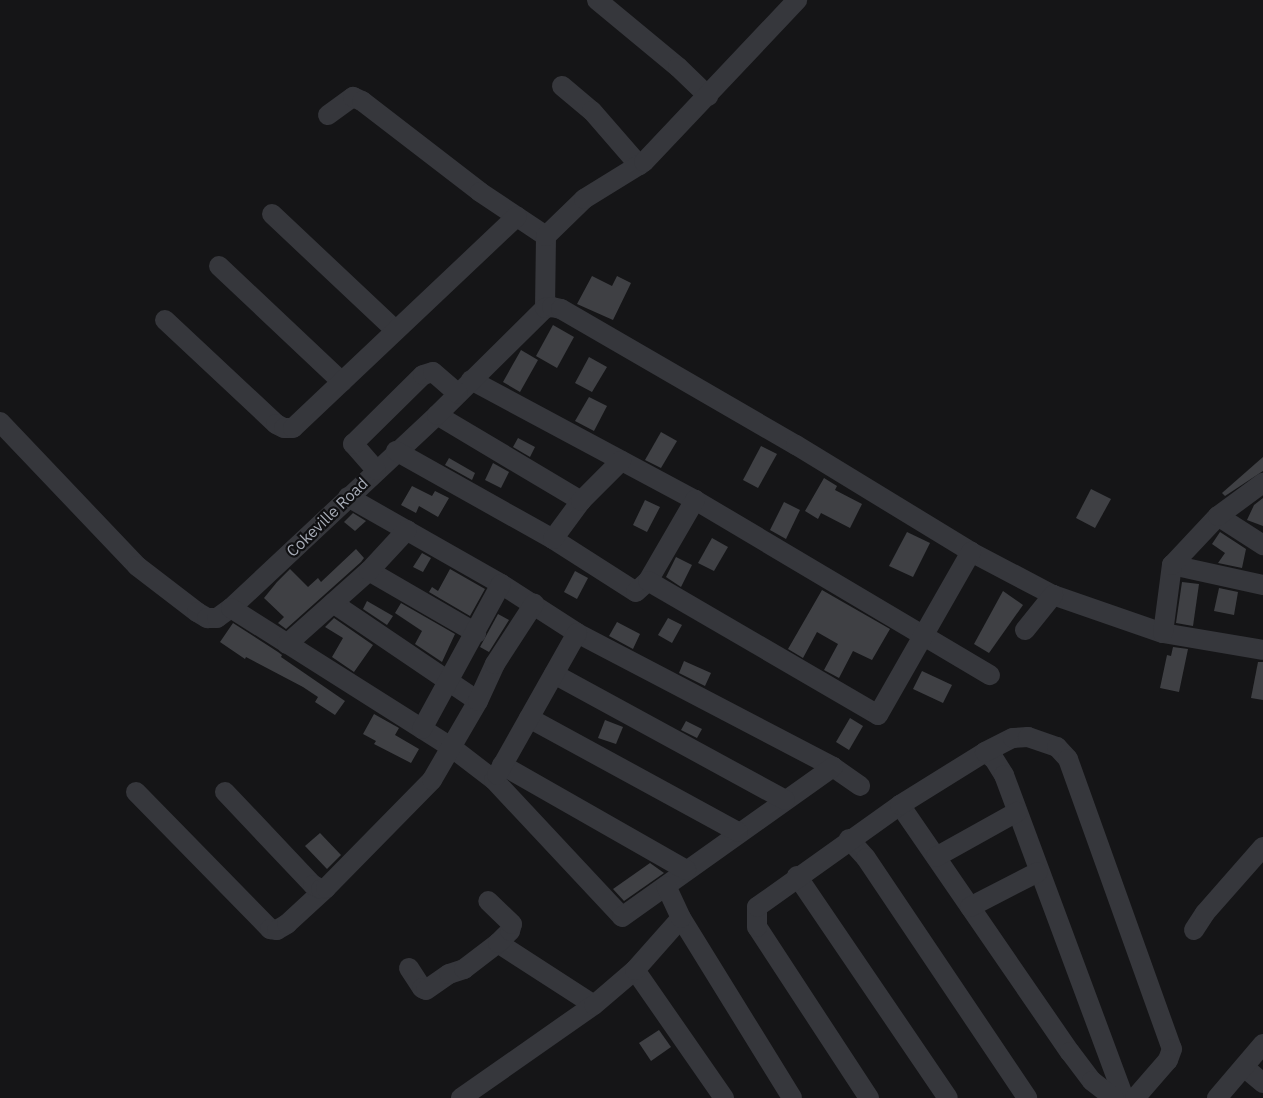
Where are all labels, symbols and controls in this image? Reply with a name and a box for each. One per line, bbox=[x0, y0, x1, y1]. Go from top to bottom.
street label: Cokeville Road bbox=[282, 473, 372, 561]

